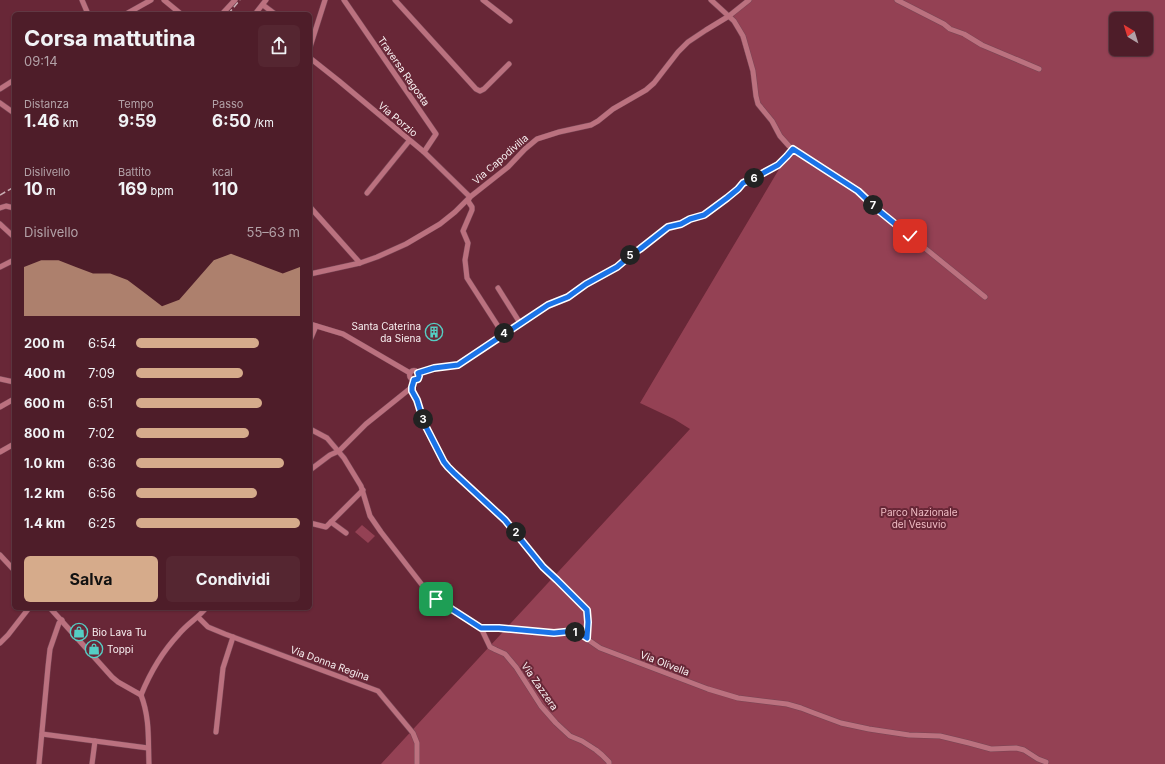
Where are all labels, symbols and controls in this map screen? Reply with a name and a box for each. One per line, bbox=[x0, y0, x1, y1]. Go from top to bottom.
north arrow bbox=[1109, 12, 1153, 56]
map controls bbox=[1109, 12, 1153, 56]
text: Corsa mattutina bbox=[24, 25, 195, 51]
button: share bbox=[258, 25, 300, 67]
street label: Traversa Ragosta bbox=[376, 34, 432, 108]
text: 09:14 bbox=[24, 53, 58, 69]
text: Distanza bbox=[24, 97, 69, 111]
text: Tempo bbox=[118, 97, 154, 111]
text: Passo bbox=[212, 97, 243, 111]
street label: Via Porzio bbox=[376, 99, 420, 139]
text: 1.46 bbox=[24, 111, 60, 131]
text: 9:59 bbox=[118, 111, 157, 131]
text: 6:50 bbox=[212, 111, 251, 131]
text: km bbox=[60, 116, 78, 130]
text: /km bbox=[251, 116, 274, 130]
street label: Via Capodivilla bbox=[470, 132, 530, 186]
text: Dislivello bbox=[24, 165, 70, 179]
text: Battito bbox=[118, 165, 151, 179]
text: kcal bbox=[212, 165, 233, 179]
pin: 6 bbox=[744, 168, 764, 188]
text: 6 bbox=[750, 171, 758, 185]
text: 10 bbox=[24, 179, 43, 199]
text: 169 bbox=[118, 179, 147, 199]
text: 110 bbox=[212, 179, 238, 199]
text: m bbox=[43, 184, 56, 198]
text: bpm bbox=[147, 184, 174, 198]
pin: 7 bbox=[863, 195, 883, 215]
text: 7 bbox=[870, 198, 876, 212]
pin bbox=[893, 219, 927, 253]
text: Dislivello bbox=[24, 224, 78, 240]
text: 55–63 m bbox=[247, 224, 300, 240]
icon: check bbox=[899, 225, 921, 247]
pin: 5 bbox=[620, 245, 640, 265]
text: 5 bbox=[626, 248, 634, 262]
place label: Santa Caterina da Siena bbox=[352, 320, 421, 344]
building icon: Santa Caterina da Siena bbox=[424, 322, 444, 342]
pin: 4 bbox=[494, 323, 514, 343]
text: 4 bbox=[500, 326, 508, 340]
text: 200 m bbox=[24, 335, 65, 351]
text: 6:54 bbox=[88, 335, 116, 351]
text: 400 m bbox=[24, 365, 65, 381]
text: 7:09 bbox=[88, 365, 115, 381]
text: 600 m bbox=[24, 395, 65, 411]
text: 6:51 bbox=[88, 395, 113, 411]
pin: 3 bbox=[413, 409, 433, 429]
text: 3 bbox=[419, 412, 427, 426]
text: 800 m bbox=[24, 425, 65, 441]
text: 7:02 bbox=[88, 425, 115, 441]
text: 1.0 km bbox=[24, 455, 65, 471]
text: 6:36 bbox=[88, 455, 116, 471]
text: 1.2 km bbox=[24, 485, 65, 501]
text: 6:56 bbox=[88, 485, 116, 501]
park label: Parco Nazionale del Vesuvio bbox=[881, 506, 958, 530]
text: 1.4 km bbox=[24, 515, 65, 531]
text: 6:25 bbox=[88, 515, 116, 531]
pin: 2 bbox=[506, 522, 526, 542]
text: 2 bbox=[513, 525, 519, 539]
button: Salva bbox=[24, 556, 158, 602]
button: Condividi bbox=[166, 556, 300, 602]
pin bbox=[419, 582, 453, 616]
icon: arrive bbox=[425, 588, 447, 610]
shop icon: Bio Lava Tu bbox=[69, 622, 89, 642]
pin: 1 bbox=[565, 622, 585, 642]
text: 1 bbox=[573, 625, 577, 639]
place label: Bio Lava Tu bbox=[92, 626, 147, 638]
shop icon: Toppi bbox=[84, 639, 104, 659]
place label: Toppi bbox=[107, 643, 133, 655]
street label: Via Donna Regina bbox=[289, 643, 371, 683]
street label: Via Olivella bbox=[639, 648, 691, 678]
street label: Via Zazzera bbox=[519, 660, 561, 712]

